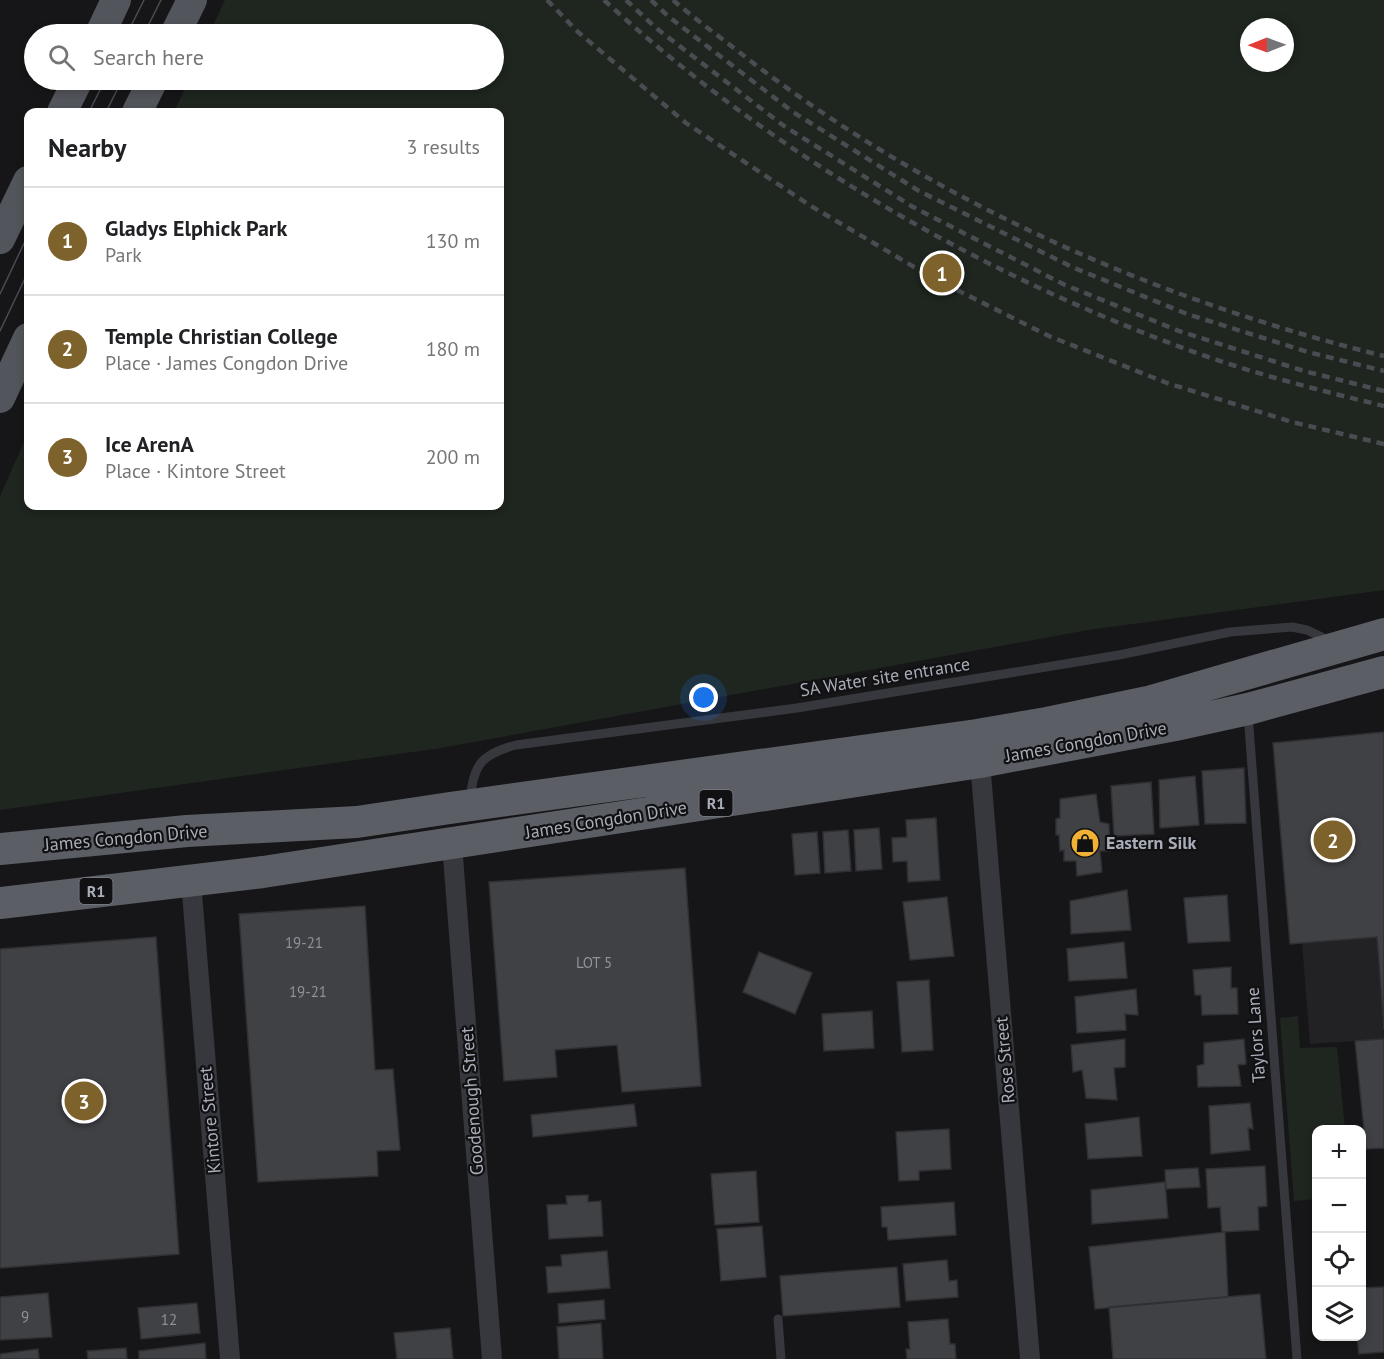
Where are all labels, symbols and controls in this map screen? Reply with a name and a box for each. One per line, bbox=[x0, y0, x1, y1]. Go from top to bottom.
north arrow bbox=[1240, 18, 1294, 72]
search box bbox=[24, 24, 504, 90]
icon: search bbox=[45, 41, 78, 74]
text: Search here bbox=[93, 43, 204, 71]
text: Nearby bbox=[48, 131, 126, 164]
text: 3 results bbox=[407, 134, 480, 160]
text: Gladys Elphick Park bbox=[105, 214, 287, 242]
text: 1 bbox=[62, 228, 73, 254]
text: 130 m bbox=[426, 228, 480, 254]
text: Park bbox=[105, 242, 142, 268]
pin: 1 bbox=[922, 250, 962, 296]
text: Temple Christian College bbox=[105, 322, 338, 350]
text: 2 bbox=[62, 336, 73, 362]
text: 180 m bbox=[426, 336, 480, 362]
text: Place · James Congdon Drive bbox=[105, 350, 348, 376]
text: Ice ArenA bbox=[105, 430, 194, 458]
text: 3 bbox=[62, 444, 73, 470]
text: 200 m bbox=[426, 444, 480, 470]
text: Place · Kintore Street bbox=[105, 458, 286, 484]
street label: SA Water site entrance bbox=[798, 652, 972, 701]
your location bbox=[689, 683, 718, 712]
street label: James Congdon Drive bbox=[1002, 716, 1168, 767]
road number: R1 bbox=[700, 790, 732, 816]
street label: James Congdon Drive bbox=[522, 795, 688, 844]
pin: 2 bbox=[1314, 818, 1352, 862]
street label: James Congdon Drive bbox=[43, 819, 208, 856]
shop icon: Eastern Silk bbox=[1069, 827, 1101, 859]
place label: Eastern Silk bbox=[1106, 831, 1197, 854]
road number: R1 bbox=[80, 878, 112, 904]
house number: 19-21 bbox=[285, 933, 323, 952]
house number: LOT 5 bbox=[576, 953, 612, 972]
house number: 19-21 bbox=[289, 982, 327, 1001]
street label: Taylors Lane bbox=[1241, 987, 1270, 1084]
street label: Rose Street bbox=[989, 1016, 1020, 1104]
street label: Goodenough Street bbox=[455, 1026, 488, 1176]
street label: Kintore Street bbox=[193, 1066, 226, 1174]
pin: 3 bbox=[64, 1078, 104, 1124]
map controls bbox=[1312, 1125, 1366, 1341]
button: + bbox=[1312, 1125, 1366, 1179]
button: − bbox=[1312, 1179, 1366, 1233]
button: locate bbox=[1312, 1233, 1366, 1287]
button: layers bbox=[1312, 1287, 1366, 1341]
house number: 9 bbox=[21, 1307, 29, 1326]
house number: 12 bbox=[161, 1310, 177, 1329]

